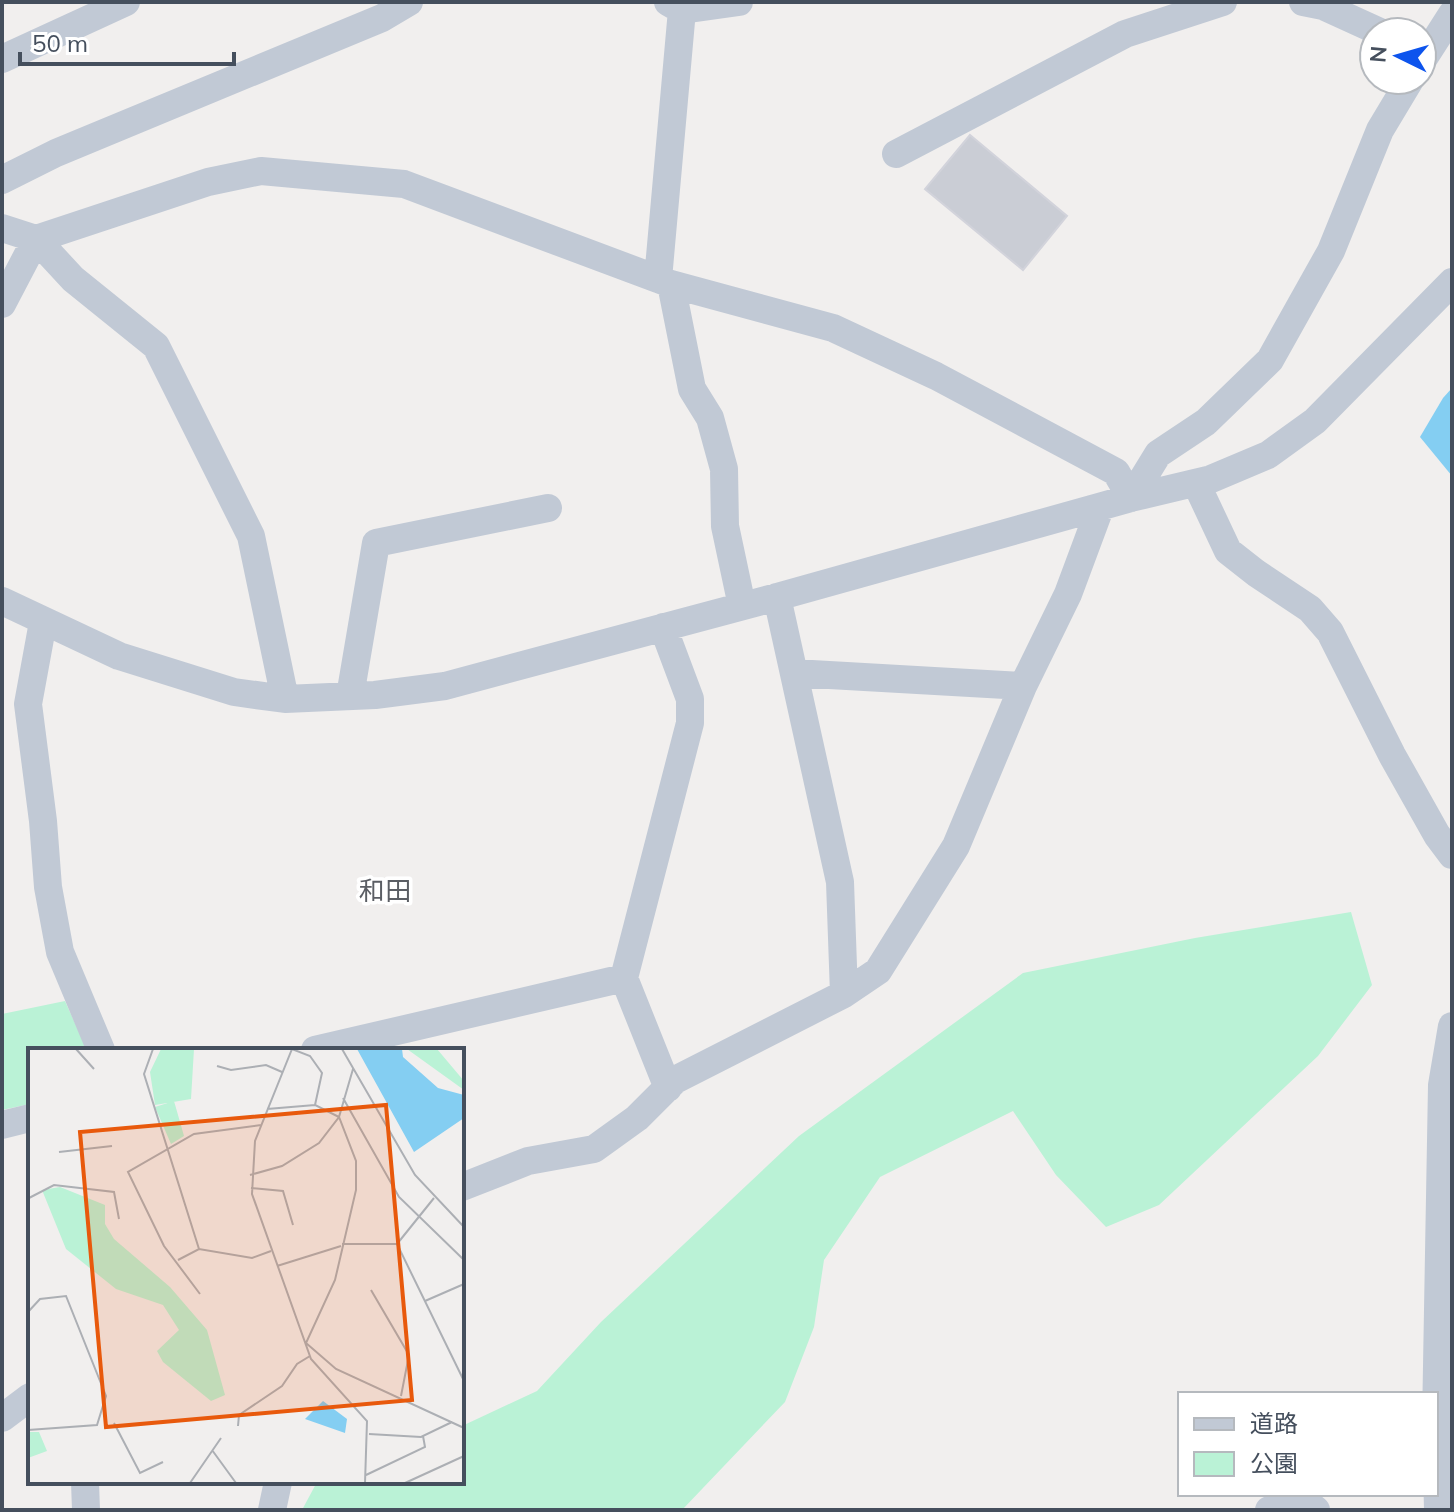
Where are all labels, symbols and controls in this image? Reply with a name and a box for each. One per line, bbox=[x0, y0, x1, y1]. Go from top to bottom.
scale bar bbox=[20, 16, 234, 66]
north arrow bbox=[1358, 16, 1438, 96]
text: 50 m bbox=[32, 28, 88, 58]
text: N bbox=[1363, 45, 1393, 64]
district label: 和田 bbox=[359, 874, 411, 907]
inset map bbox=[28, 1048, 464, 1484]
legend bbox=[1178, 1392, 1438, 1496]
text: 道路 bbox=[1250, 1408, 1298, 1438]
text: 公園 bbox=[1250, 1448, 1298, 1478]

